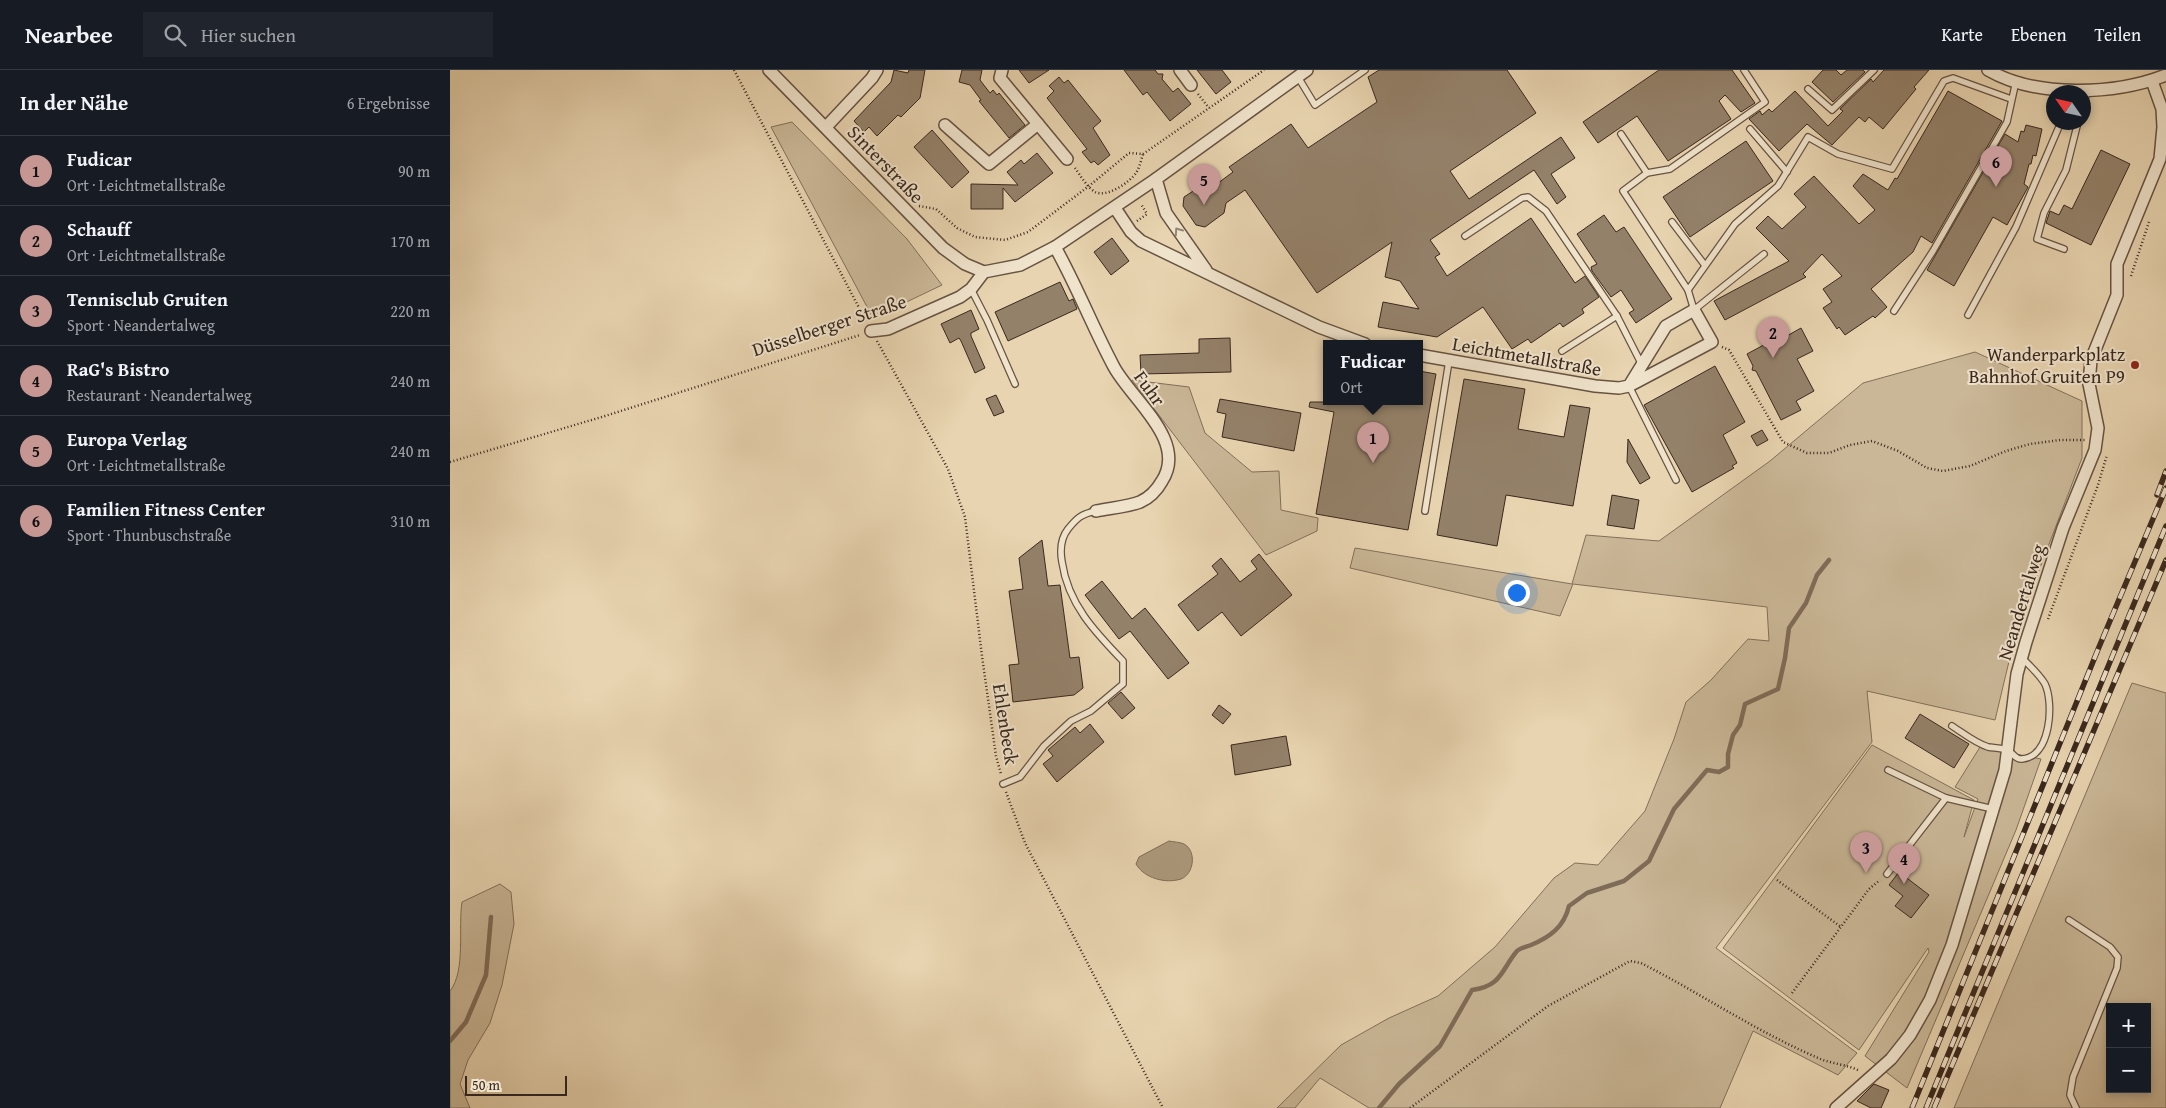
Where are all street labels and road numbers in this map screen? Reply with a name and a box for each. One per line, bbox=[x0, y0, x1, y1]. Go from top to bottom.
street label: Sinterstraße bbox=[841, 118, 931, 210]
street label: Düsselberger Straße bbox=[748, 287, 910, 363]
street label: Leichtmetallstraße bbox=[1450, 329, 1604, 383]
street label: Fuhr bbox=[1127, 364, 1173, 412]
street label: Neandertalweg bbox=[1990, 540, 2052, 664]
street label: Ehlenbeck bbox=[986, 681, 1026, 767]

